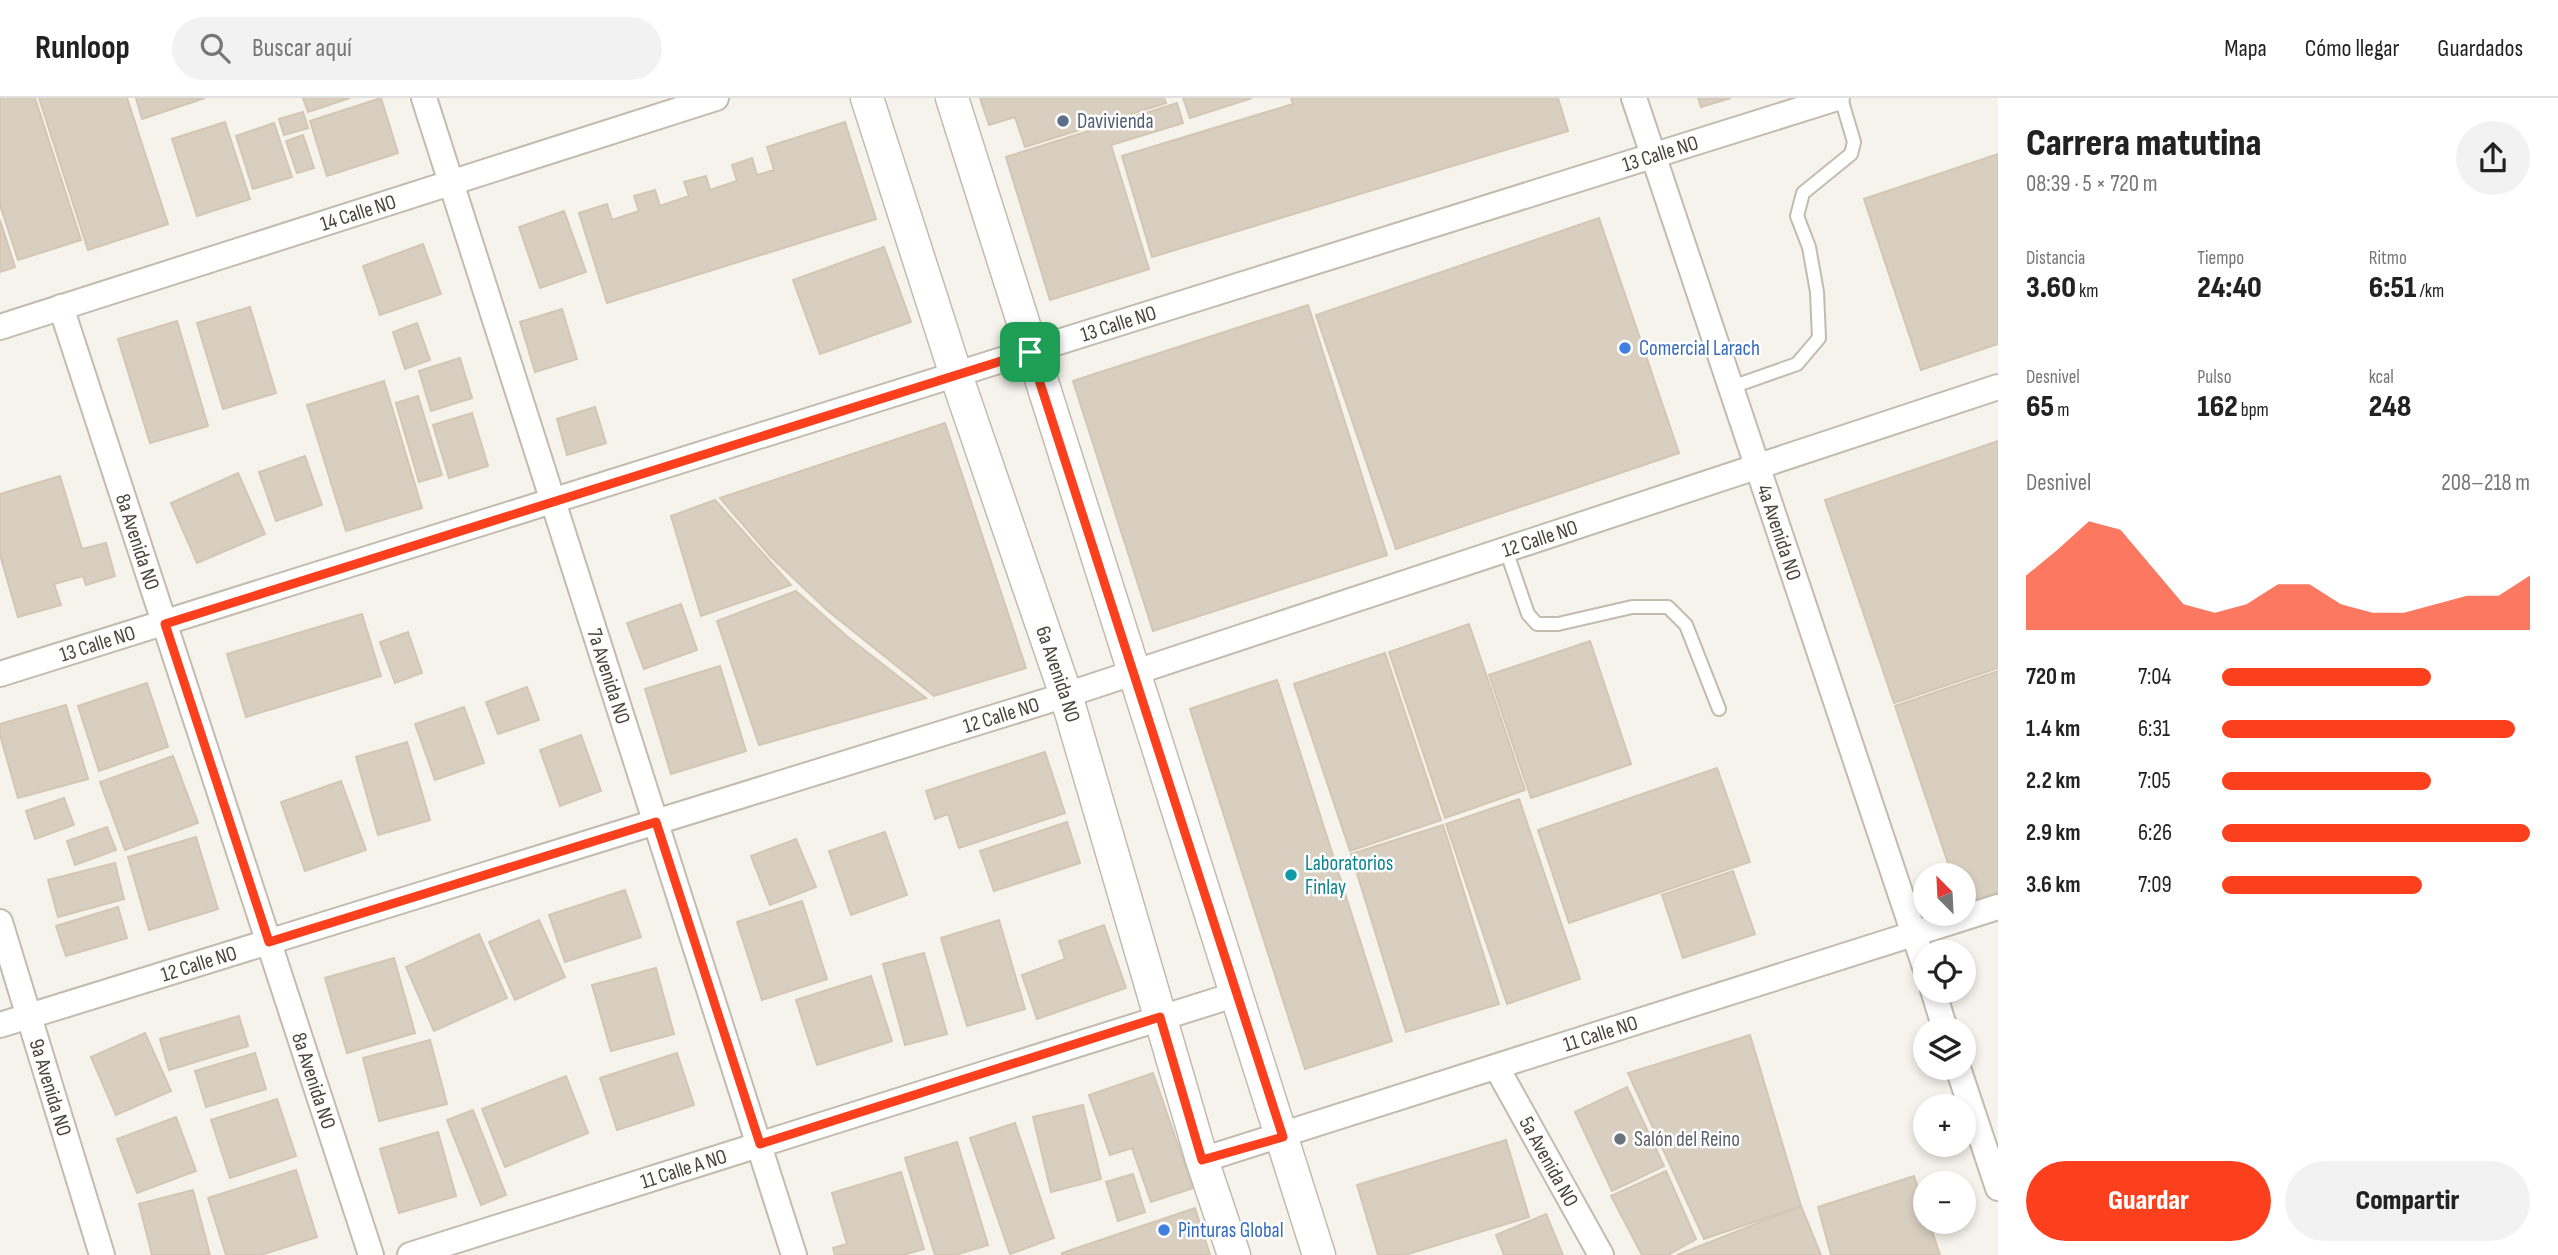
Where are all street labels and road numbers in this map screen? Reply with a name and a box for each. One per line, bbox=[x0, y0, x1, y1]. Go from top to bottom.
street label: 13 Calle NO bbox=[1619, 130, 1701, 177]
street label: 14 Calle NO bbox=[317, 189, 399, 237]
street label: 13 Calle NO bbox=[1077, 300, 1159, 347]
street label: 4a Avenida NO bbox=[1751, 481, 1807, 584]
street label: 8a Avenida NO bbox=[110, 491, 165, 593]
street label: 12 Calle NO bbox=[1499, 515, 1581, 563]
street label: 13 Calle NO bbox=[56, 620, 138, 668]
street label: 6a Avenida NO bbox=[1030, 623, 1085, 725]
street label: 7a Avenida NO bbox=[581, 625, 635, 727]
street label: 12 Calle NO bbox=[960, 692, 1042, 739]
street label: 12 Calle NO bbox=[158, 940, 240, 987]
street label: 11 Calle NO bbox=[1560, 1010, 1641, 1057]
street label: 8a Avenida NO bbox=[286, 1029, 341, 1132]
street label: 9a Avenida NO bbox=[24, 1036, 77, 1139]
street label: 5a Avenida NO bbox=[1514, 1112, 1584, 1211]
street label: 11 Calle A NO bbox=[638, 1144, 730, 1194]

